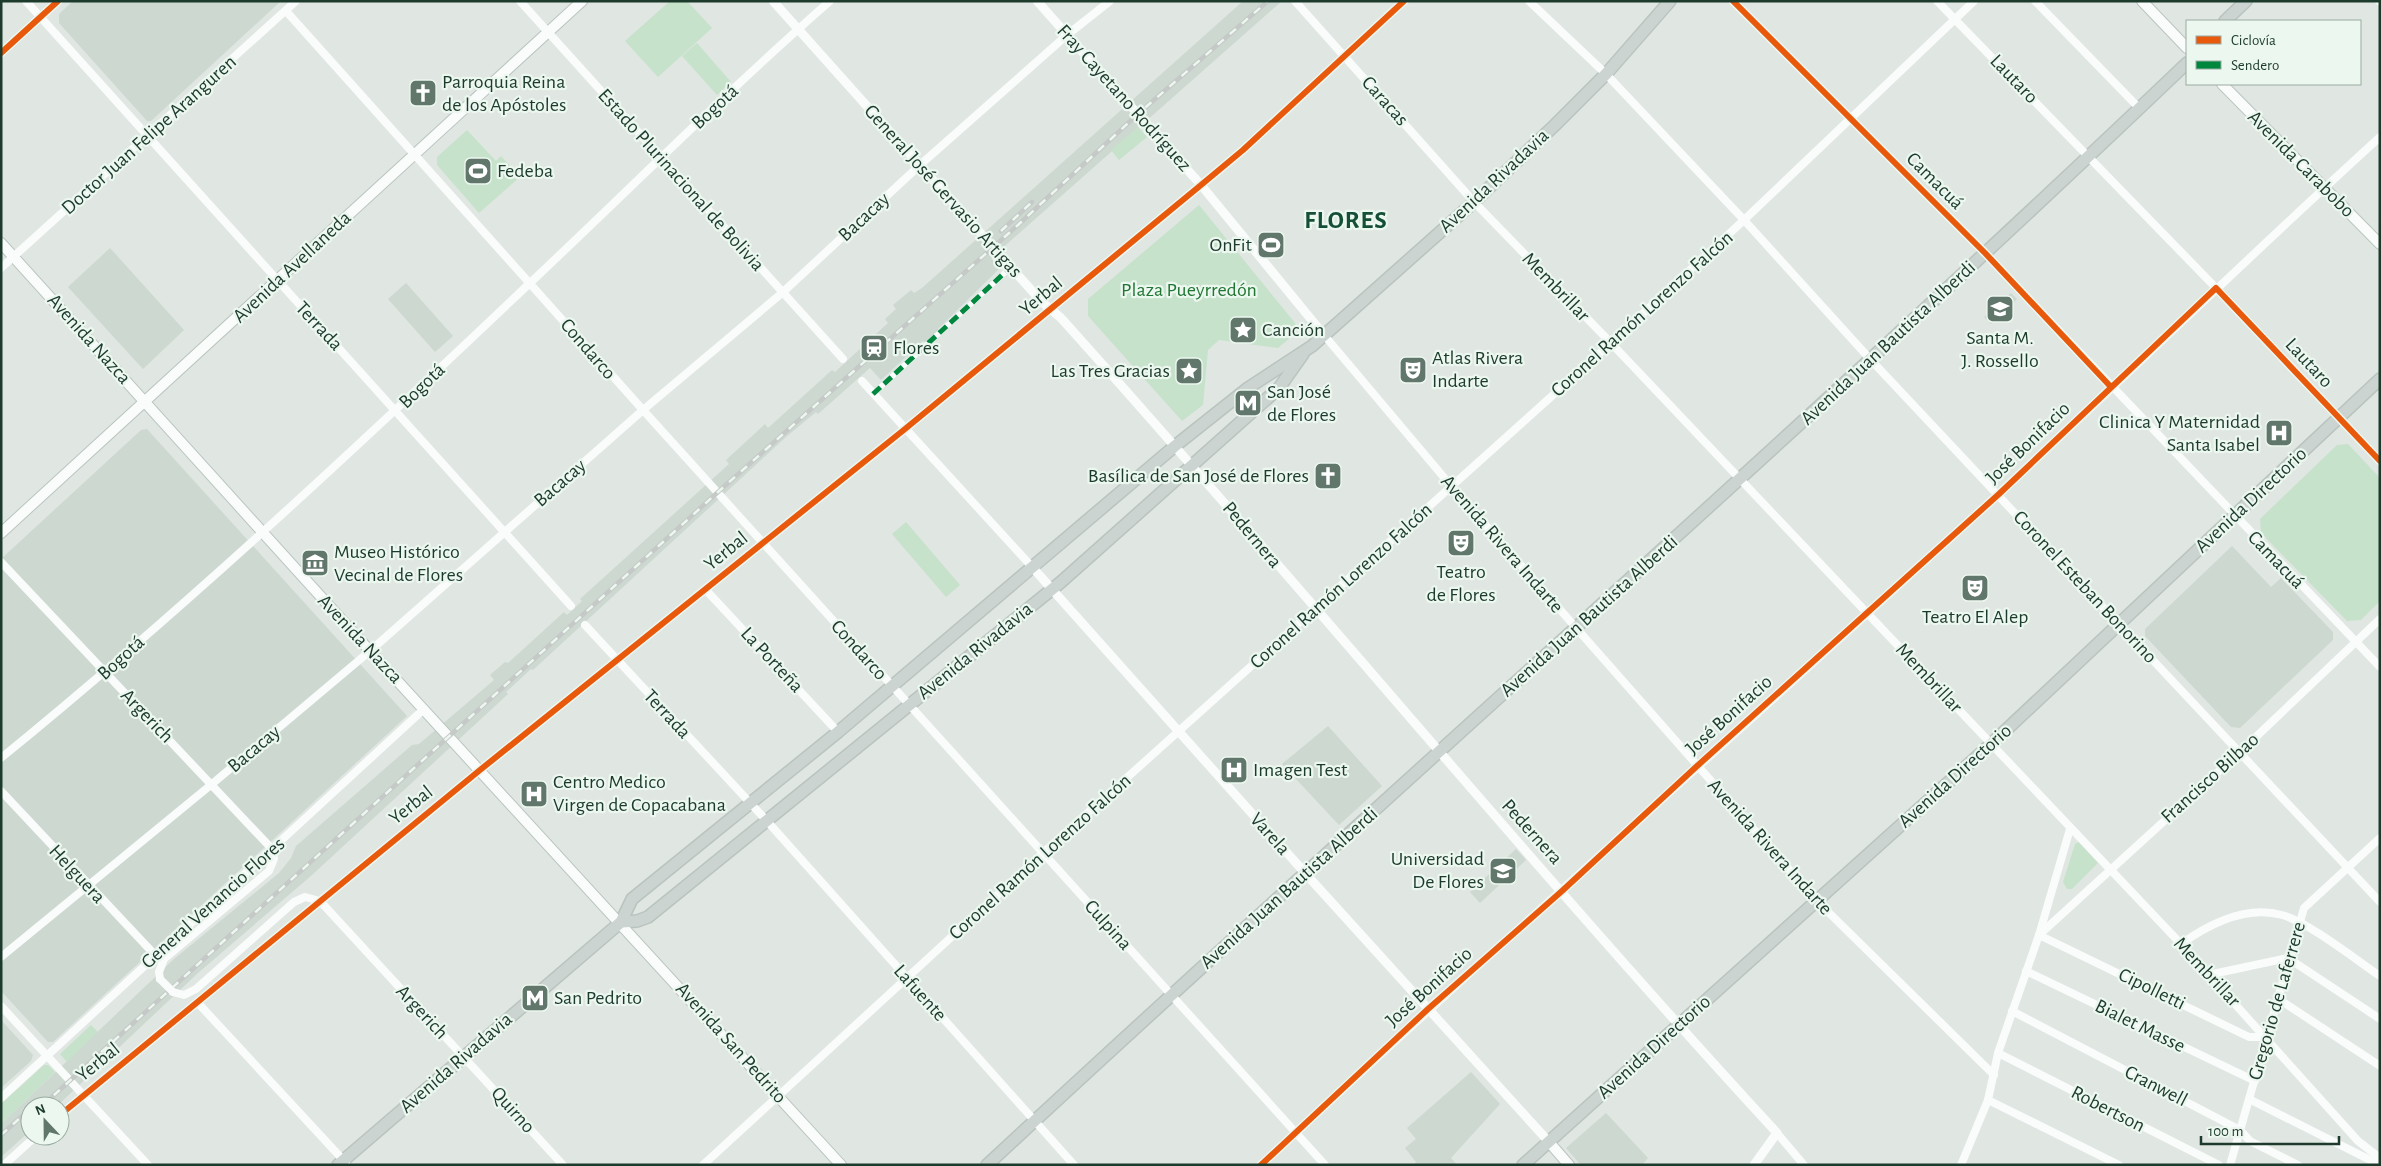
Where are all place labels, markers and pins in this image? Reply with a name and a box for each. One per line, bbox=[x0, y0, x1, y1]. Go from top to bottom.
place label: Parroquia Reina de los Apóstoles bbox=[442, 72, 566, 115]
church icon: Parroquia Reina de los Apóstoles bbox=[408, 78, 438, 108]
sports icon: Fedeba bbox=[463, 156, 493, 186]
place label: Fedeba bbox=[497, 161, 553, 181]
sports icon: OnFit bbox=[1256, 230, 1286, 260]
place label: OnFit bbox=[1209, 235, 1253, 255]
school or university icon: Santa M. J. Rossello bbox=[1985, 294, 2015, 324]
place icon: Canción bbox=[1228, 315, 1258, 345]
place label: Canción bbox=[1262, 320, 1324, 340]
place label: Santa M. J. Rossello bbox=[1961, 328, 2039, 371]
station icon: Flores bbox=[859, 333, 889, 363]
place label: Flores bbox=[893, 338, 939, 358]
place label: Atlas Rivera Indarte bbox=[1432, 348, 1523, 391]
theatre icon: Atlas Rivera Indarte bbox=[1398, 355, 1428, 385]
place icon: Las Tres Gracias bbox=[1174, 356, 1204, 386]
place label: Las Tres Gracias bbox=[1051, 361, 1170, 381]
place label: San José de Flores bbox=[1267, 382, 1336, 425]
metro station icon: San José de Flores bbox=[1233, 388, 1263, 418]
place label: Clinica Y Maternidad Santa Isabel bbox=[2099, 412, 2260, 455]
hospital icon: Clinica Y Maternidad Santa Isabel bbox=[2264, 418, 2294, 448]
church icon: Basílica de San José de Flores bbox=[1313, 461, 1343, 491]
place label: Basílica de San José de Flores bbox=[1088, 466, 1309, 486]
theatre icon: Teatro de Flores bbox=[1446, 528, 1476, 558]
place label: Museo Histórico Vecinal de Flores bbox=[334, 542, 463, 585]
museum icon: Museo Histórico Vecinal de Flores bbox=[300, 548, 330, 578]
place label: Teatro de Flores bbox=[1426, 562, 1496, 605]
theatre icon: Teatro El Alep bbox=[1960, 573, 1990, 603]
place label: Teatro El Alep bbox=[1922, 607, 2028, 627]
hospital icon: Imagen Test bbox=[1219, 755, 1249, 785]
place label: Imagen Test bbox=[1253, 760, 1348, 780]
place label: Centro Medico Virgen de Copacabana bbox=[553, 772, 726, 815]
hospital icon: Centro Medico Virgen de Copacabana bbox=[519, 779, 549, 809]
place label: Universidad De Flores bbox=[1391, 849, 1484, 892]
school or university icon: Universidad De Flores bbox=[1488, 856, 1518, 886]
metro station icon: San Pedrito bbox=[520, 983, 550, 1013]
place label: San Pedrito bbox=[554, 988, 642, 1008]

